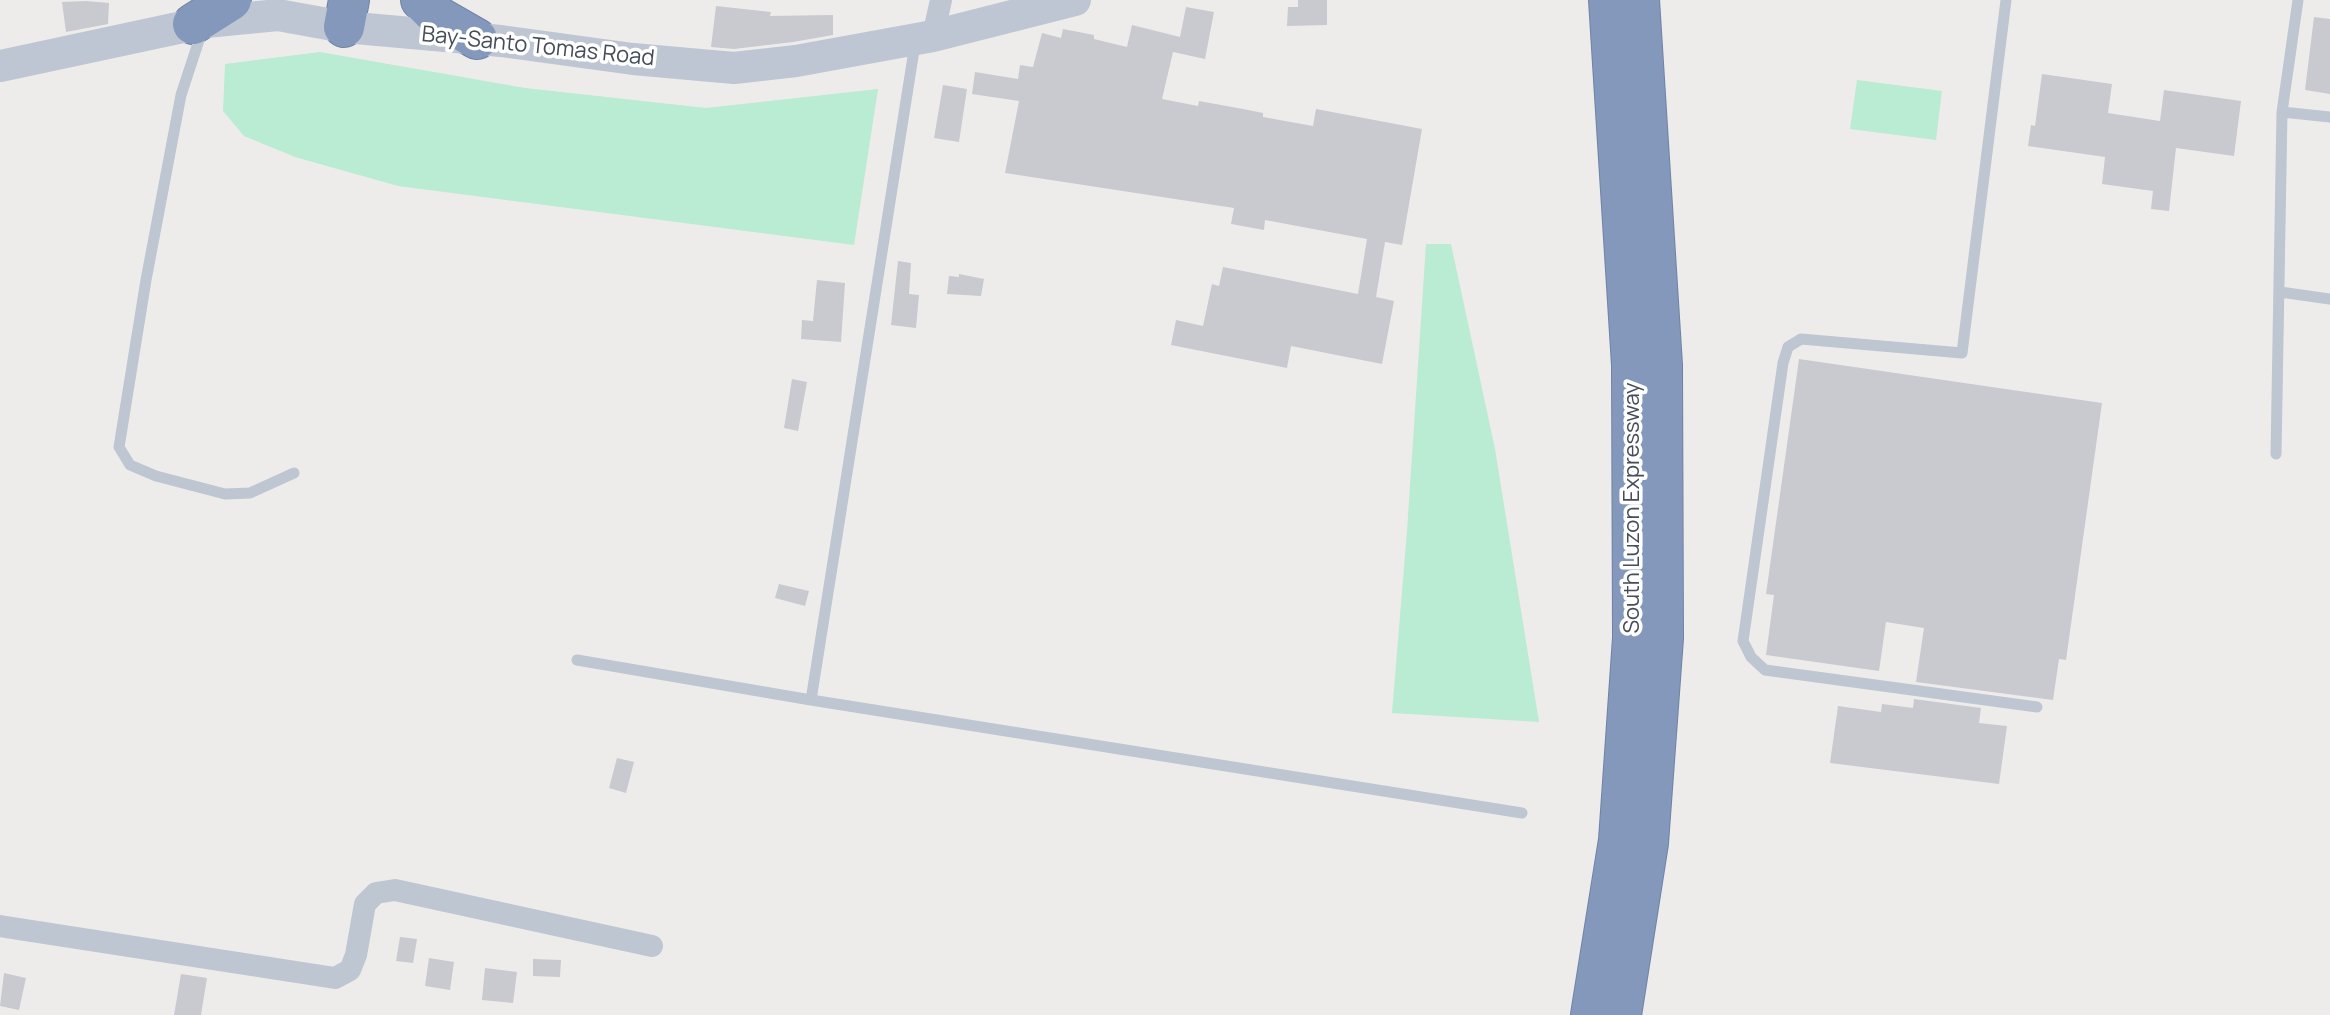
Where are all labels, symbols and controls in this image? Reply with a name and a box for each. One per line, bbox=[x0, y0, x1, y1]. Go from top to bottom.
street label: Bay-Santo Tomas Road bbox=[420, 22, 656, 72]
street label: South Luzon Expressway bbox=[1620, 382, 1646, 634]

